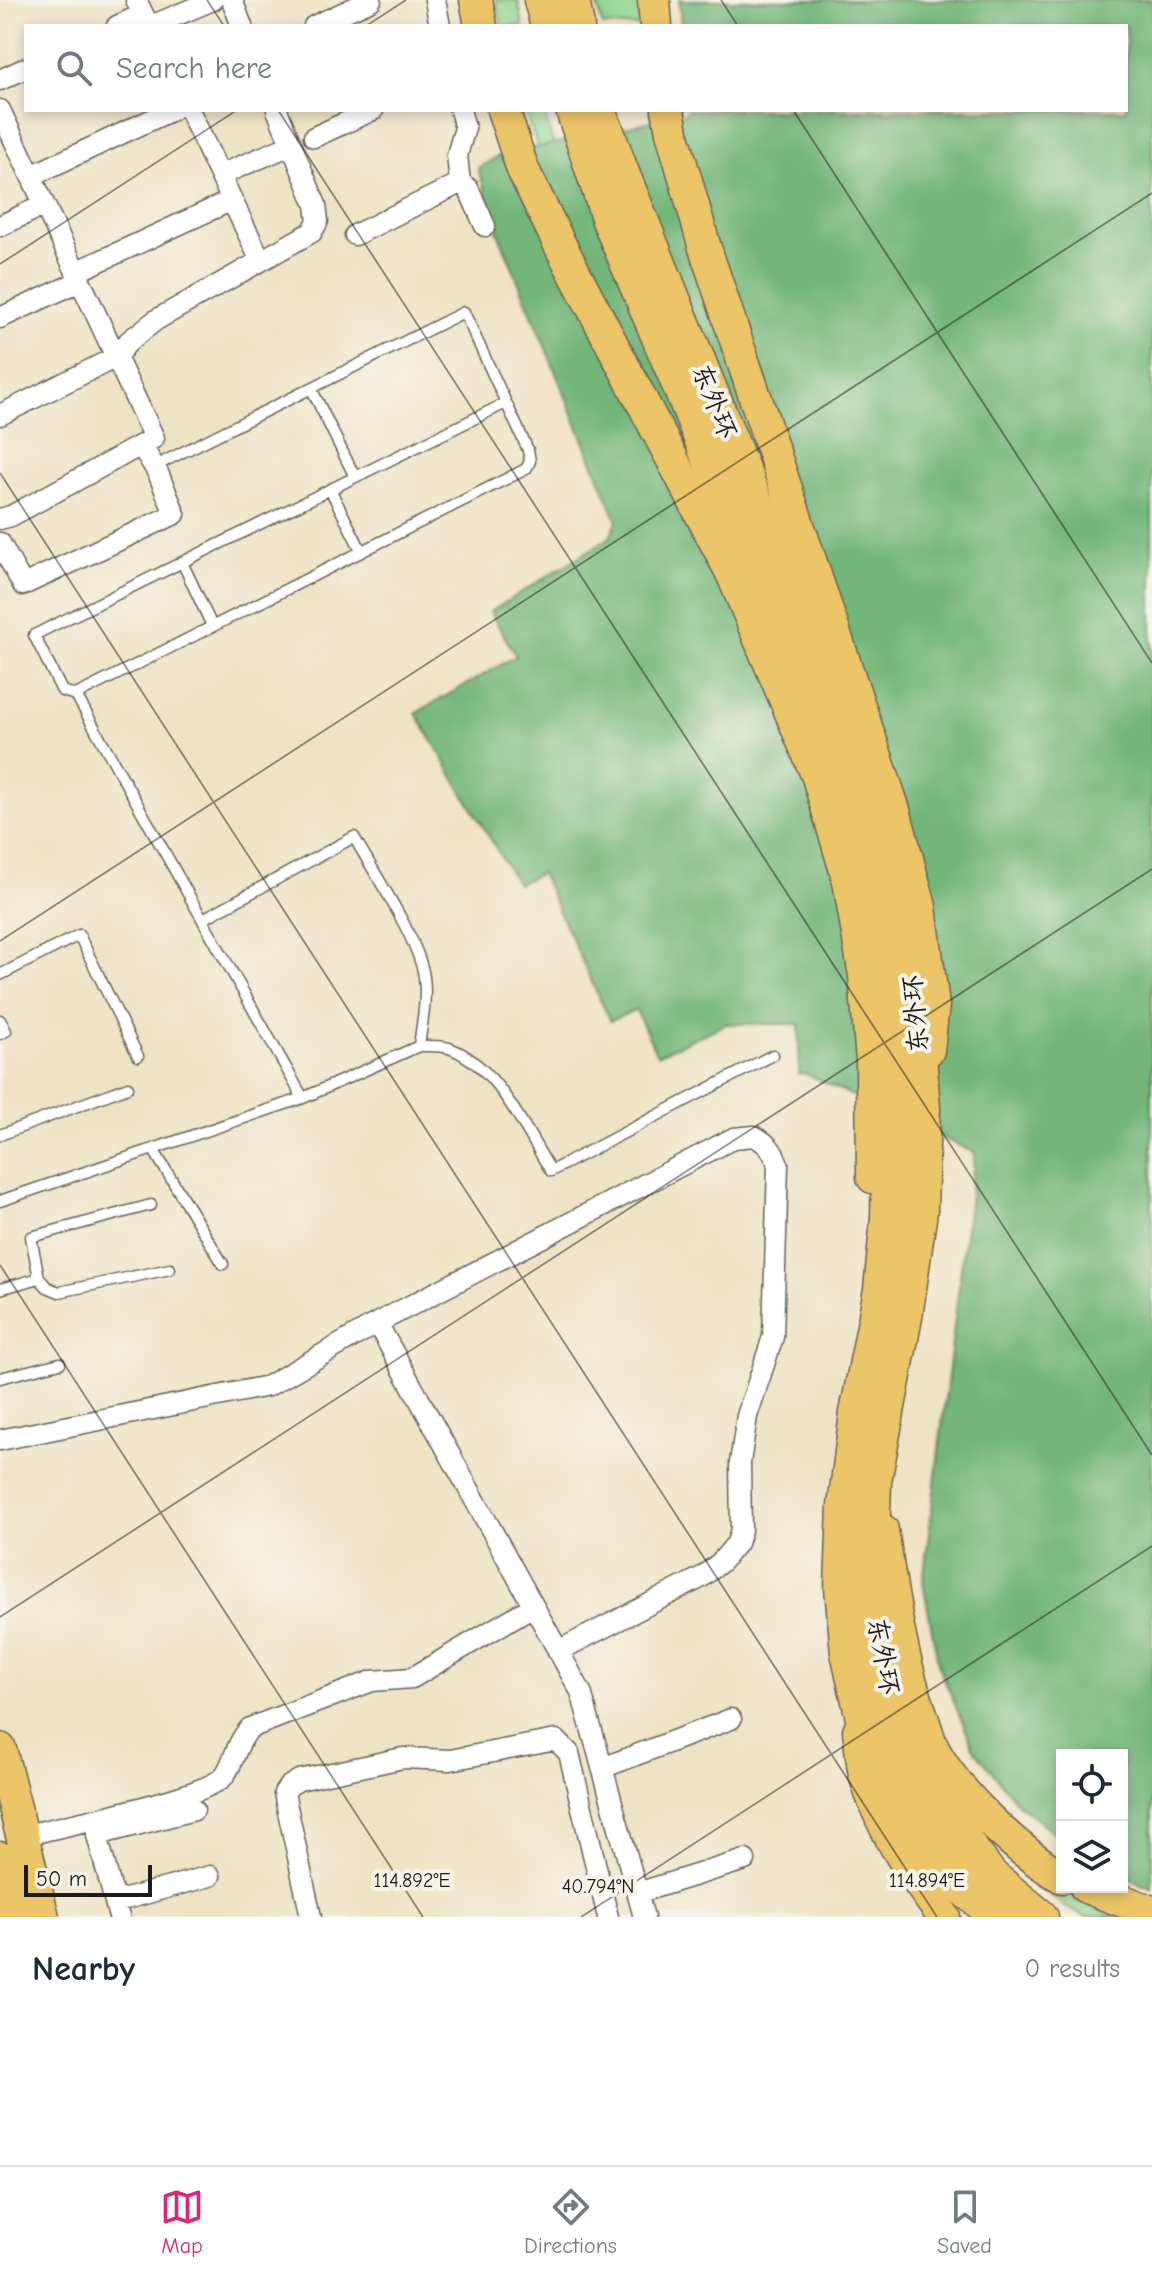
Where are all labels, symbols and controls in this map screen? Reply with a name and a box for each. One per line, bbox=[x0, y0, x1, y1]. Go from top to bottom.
search box bbox=[24, 24, 1128, 112]
icon: search bbox=[52, 46, 96, 90]
text: Search here bbox=[116, 51, 272, 86]
street label: 东外环 bbox=[686, 360, 743, 443]
street label: 东外环 bbox=[898, 974, 934, 1054]
street label: 东外环 bbox=[861, 1615, 905, 1697]
map controls bbox=[1056, 1749, 1128, 1893]
button: locate bbox=[1056, 1749, 1128, 1821]
button: layers bbox=[1056, 1821, 1128, 1893]
scale bar bbox=[24, 1861, 152, 1897]
text: 50 m bbox=[36, 1866, 87, 1892]
text: 114.892°E bbox=[374, 1869, 450, 1892]
text: 114.894°E bbox=[889, 1869, 965, 1892]
text: 40.794°N bbox=[562, 1875, 634, 1898]
text: Nearby bbox=[32, 1949, 135, 1989]
text: 0 results bbox=[1025, 1954, 1120, 1984]
tab: Map bbox=[160, 2185, 204, 2259]
tab: Directions bbox=[524, 2185, 617, 2259]
tab: Saved bbox=[937, 2185, 992, 2259]

